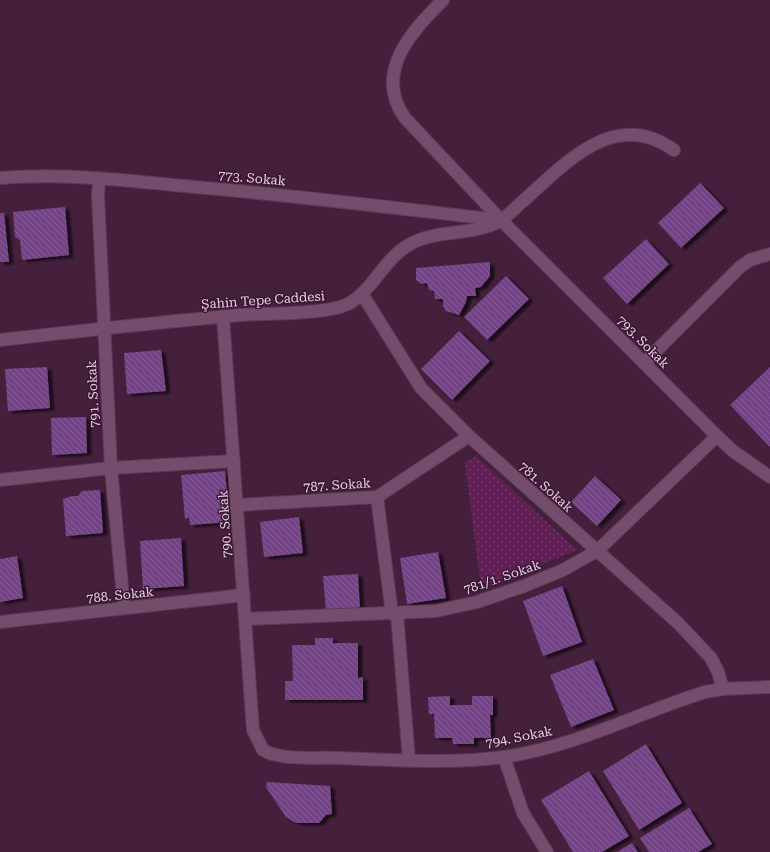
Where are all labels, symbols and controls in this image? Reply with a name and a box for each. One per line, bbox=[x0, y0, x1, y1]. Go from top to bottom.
street label: 773. Sokak bbox=[218, 168, 286, 188]
street label: Şahin Tepe Caddesi bbox=[201, 288, 325, 312]
street label: 793. Sokak bbox=[614, 313, 672, 371]
street label: 791. Sokak bbox=[84, 360, 102, 428]
street label: 781. Sokak bbox=[516, 459, 576, 515]
street label: 787. Sokak bbox=[303, 475, 371, 495]
street label: 790. Sokak bbox=[215, 490, 235, 558]
street label: 781/1. Sokak bbox=[461, 557, 543, 597]
street label: 788. Sokak bbox=[85, 584, 155, 606]
street label: 794. Sokak bbox=[484, 723, 554, 751]

